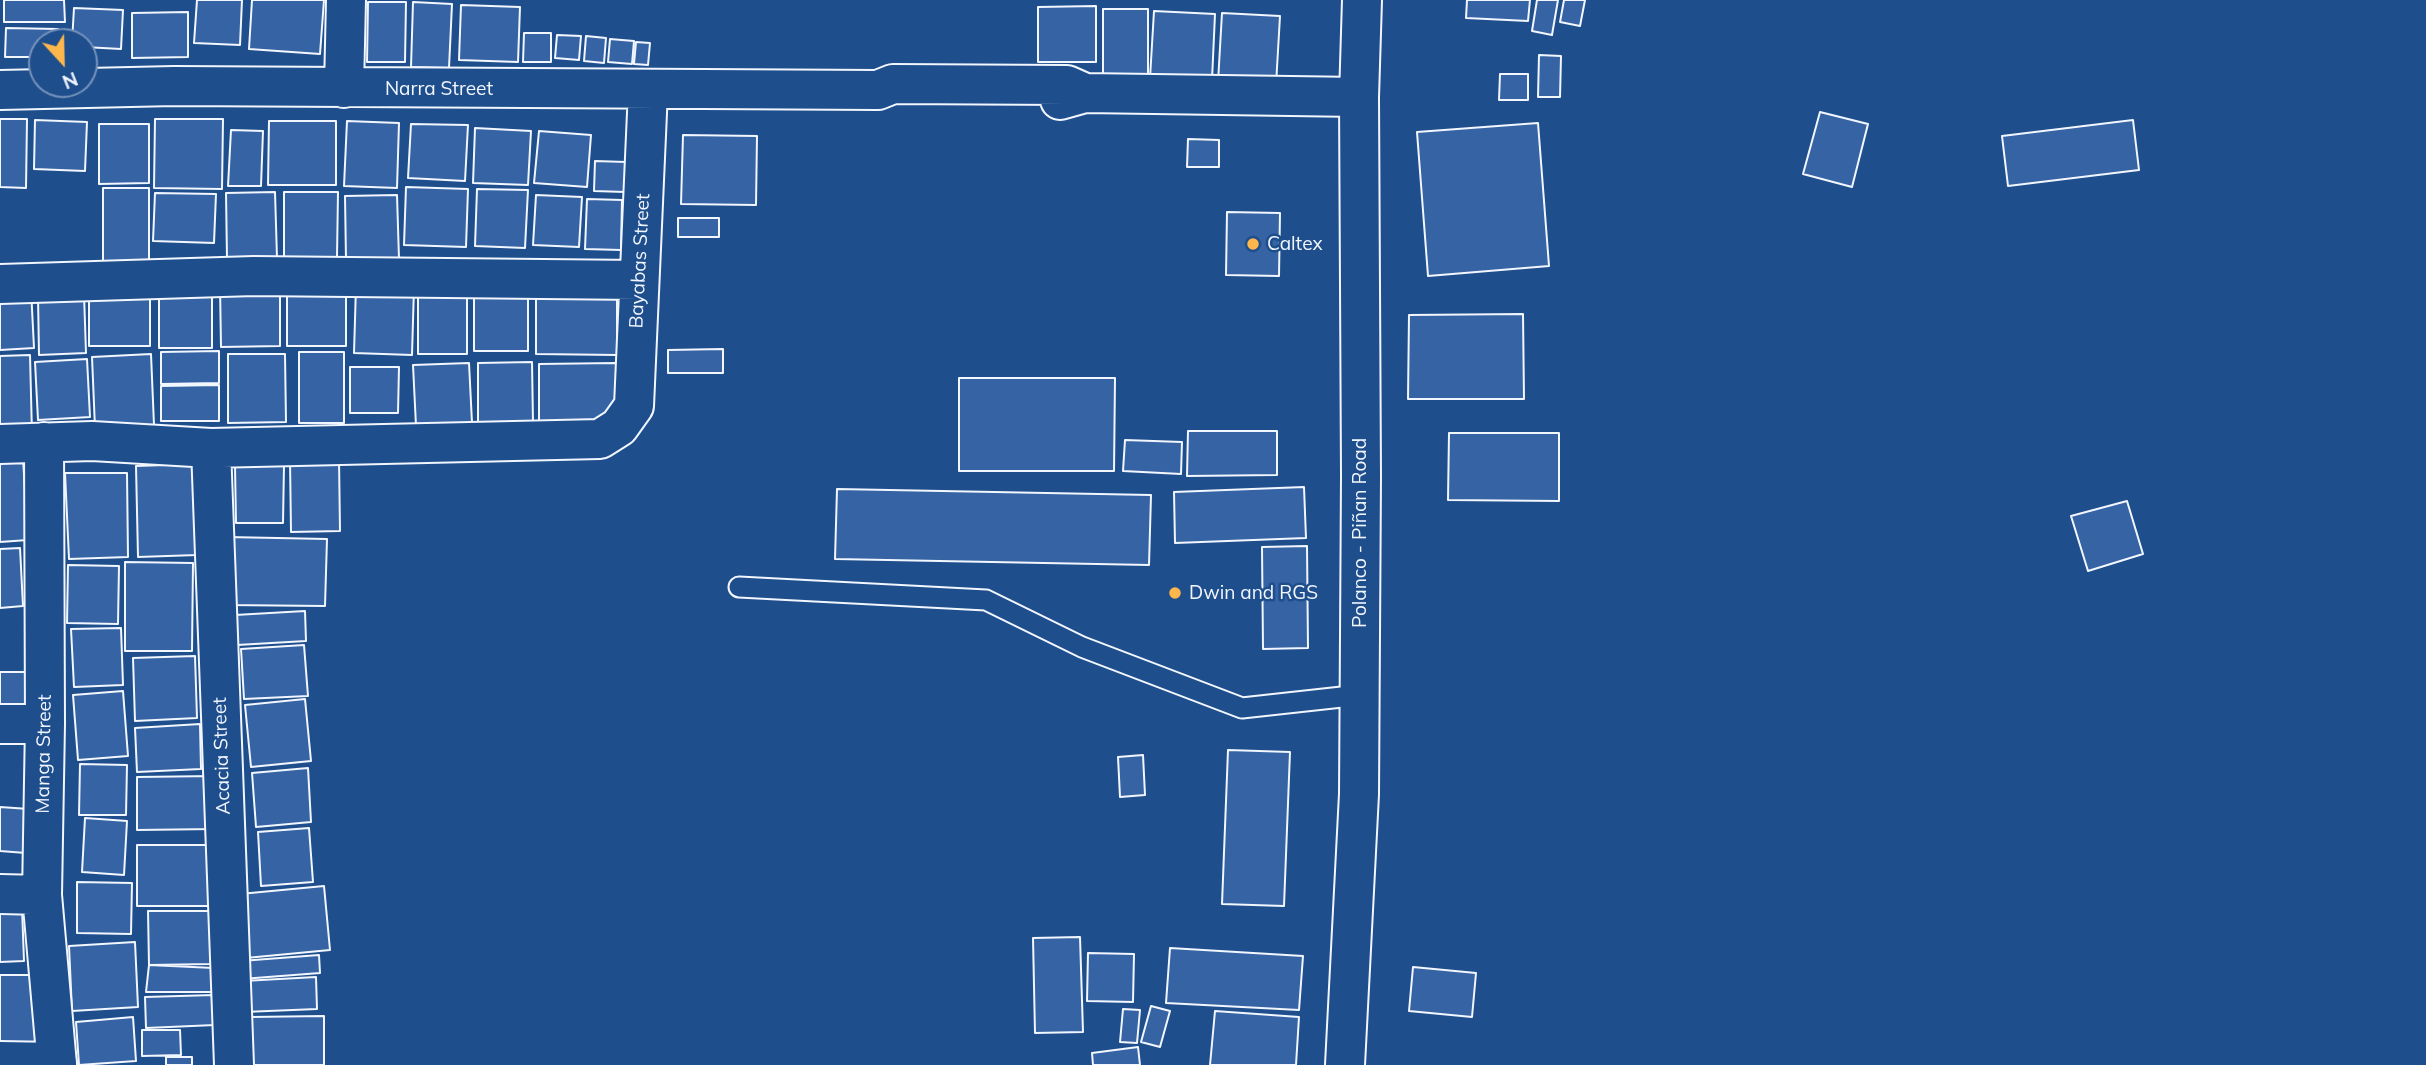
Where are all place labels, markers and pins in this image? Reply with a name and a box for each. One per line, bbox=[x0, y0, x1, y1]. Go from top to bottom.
place label: Caltex bbox=[1267, 233, 1323, 255]
marker: Caltex bbox=[1245, 236, 1261, 252]
place label: Dwin and RGS bbox=[1189, 582, 1318, 604]
marker: Dwin and RGS bbox=[1167, 585, 1183, 601]

